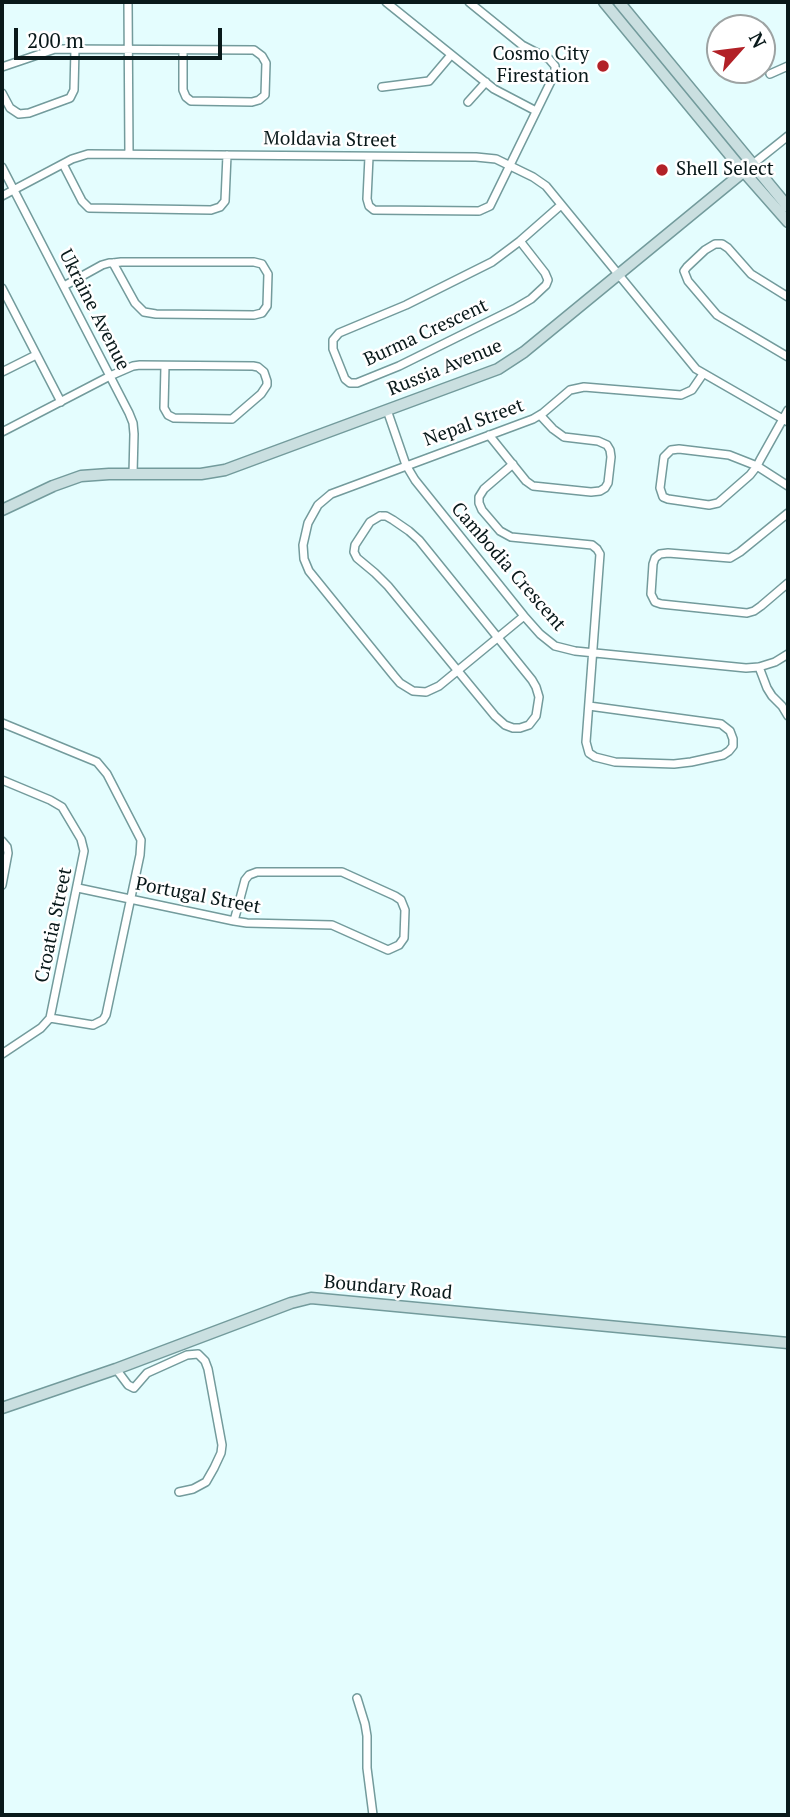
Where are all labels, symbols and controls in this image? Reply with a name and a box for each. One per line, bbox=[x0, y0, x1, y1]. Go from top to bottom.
scale bar bbox=[18, 14, 226, 58]
north arrow bbox=[706, 14, 776, 84]
text: 200 m bbox=[27, 26, 84, 54]
text: N bbox=[744, 28, 773, 52]
place label: Cosmo City Firestation bbox=[492, 44, 589, 88]
marker: Cosmo City Firestation bbox=[595, 58, 611, 74]
street label: Moldavia Street bbox=[263, 127, 397, 153]
place label: Shell Select bbox=[676, 159, 774, 181]
marker: Shell Select bbox=[654, 162, 670, 178]
street label: Ukraine Avenue bbox=[54, 246, 134, 374]
street label: Burma Crescent bbox=[360, 294, 492, 372]
street label: Russia Avenue bbox=[384, 335, 506, 401]
street label: Nepal Street bbox=[421, 394, 527, 452]
street label: Cambodia Crescent bbox=[446, 498, 570, 636]
street label: Croatia Street bbox=[31, 865, 77, 985]
street label: Portugal Street bbox=[133, 873, 263, 919]
street label: Boundary Road bbox=[323, 1271, 453, 1305]

